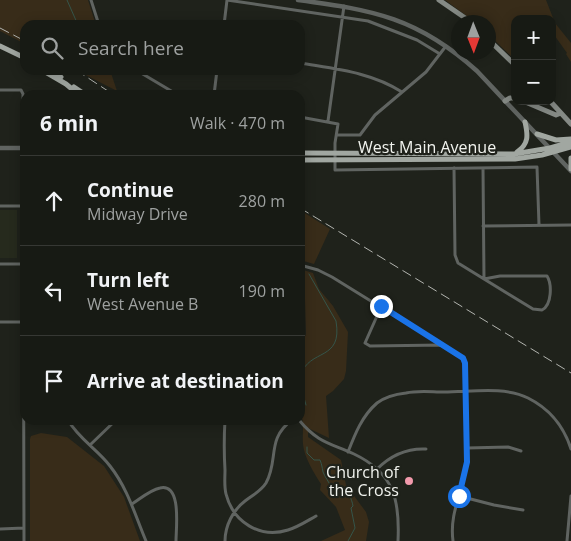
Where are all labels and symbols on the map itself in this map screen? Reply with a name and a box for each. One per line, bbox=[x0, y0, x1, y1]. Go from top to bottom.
north arrow bbox=[451, 15, 496, 60]
street label: West Main Avenue bbox=[358, 136, 496, 158]
route end bbox=[370, 295, 393, 318]
place label: Church of the Cross bbox=[326, 461, 401, 501]
marker: Church of the Cross bbox=[403, 475, 415, 487]
route start bbox=[448, 485, 471, 508]

